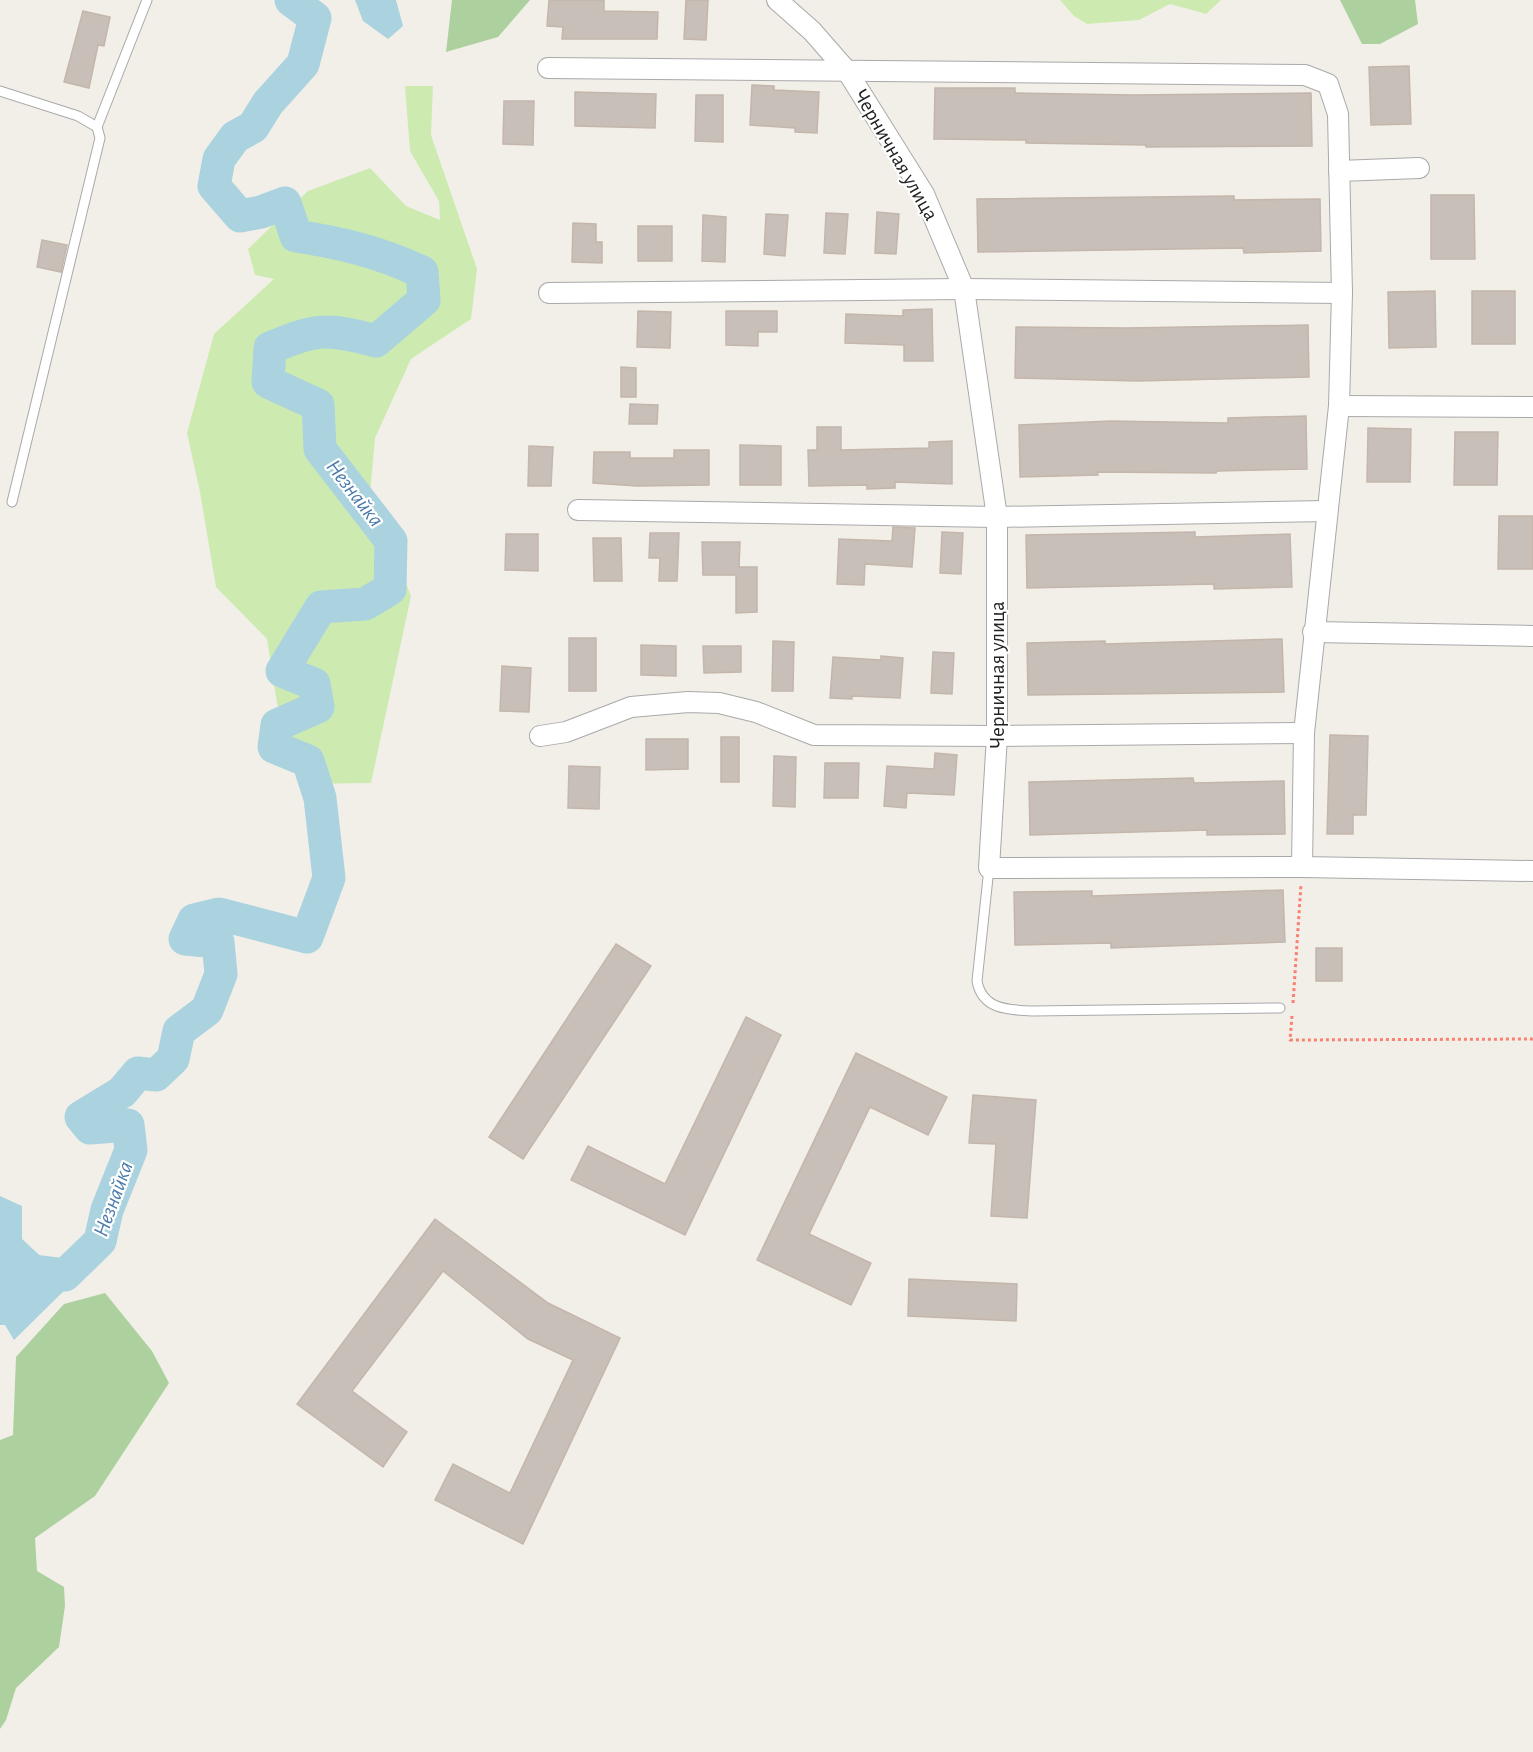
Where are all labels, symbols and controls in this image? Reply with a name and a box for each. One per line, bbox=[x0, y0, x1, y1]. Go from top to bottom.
street label: Черничная улица bbox=[850, 86, 942, 225]
water label: Незнайка bbox=[322, 455, 388, 531]
street label: Черничная улица bbox=[987, 601, 1008, 749]
water label: Незнайка bbox=[89, 1159, 137, 1239]

